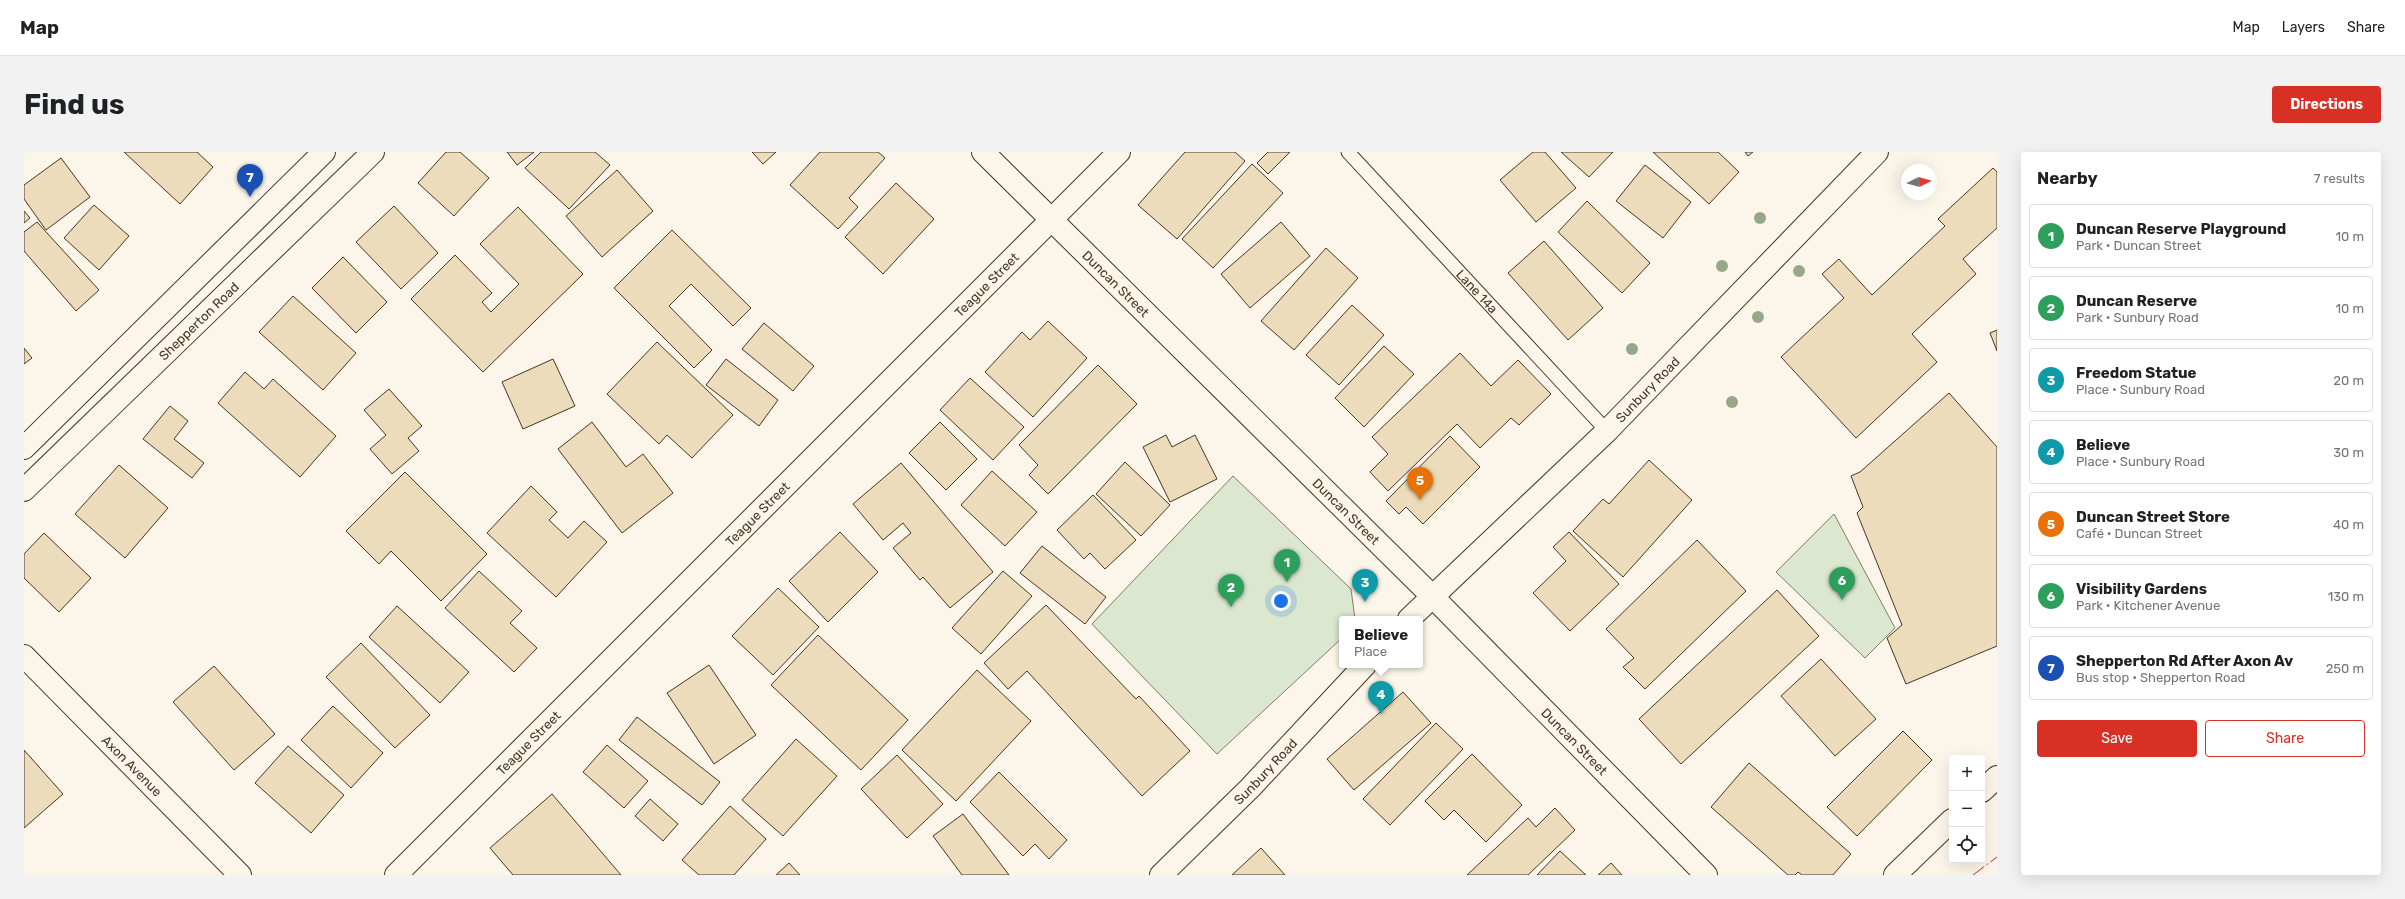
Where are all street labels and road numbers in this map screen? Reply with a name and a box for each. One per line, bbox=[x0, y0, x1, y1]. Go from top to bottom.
street label: Duncan Street bbox=[1079, 248, 1152, 320]
street label: Teague Street bbox=[952, 250, 1022, 320]
street label: Lane 14a bbox=[1453, 267, 1501, 316]
street label: Shepperton Road bbox=[156, 279, 242, 363]
street label: Sunbury Road bbox=[1613, 354, 1683, 426]
street label: Duncan Street bbox=[1310, 475, 1382, 548]
street label: Teague Street bbox=[723, 479, 793, 549]
street label: Duncan Street bbox=[1538, 705, 1610, 778]
street label: Teague Street bbox=[493, 708, 564, 778]
street label: Axon Avenue bbox=[99, 732, 165, 799]
street label: Sunbury Road bbox=[1231, 736, 1300, 808]

